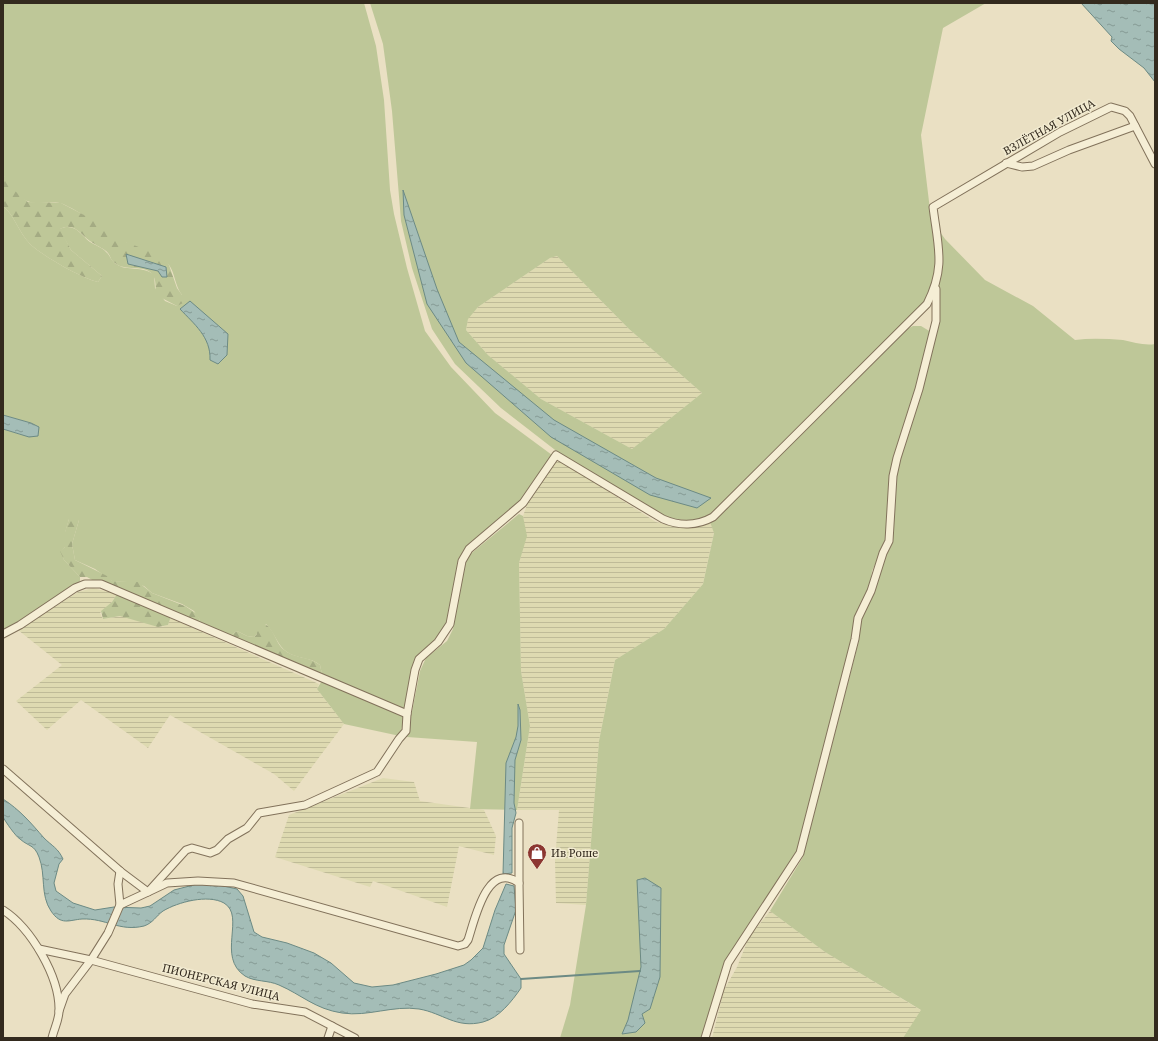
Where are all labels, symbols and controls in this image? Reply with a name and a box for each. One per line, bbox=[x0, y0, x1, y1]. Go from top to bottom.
street label: ВЗЛЁТНАЯ УЛИЦА bbox=[1000, 95, 1098, 158]
shop icon: Ив Роше bbox=[526, 842, 548, 870]
place label: Ив Роше bbox=[551, 845, 598, 860]
street label: ПИОНЕРСКАЯ УЛИЦА bbox=[161, 960, 282, 1003]

